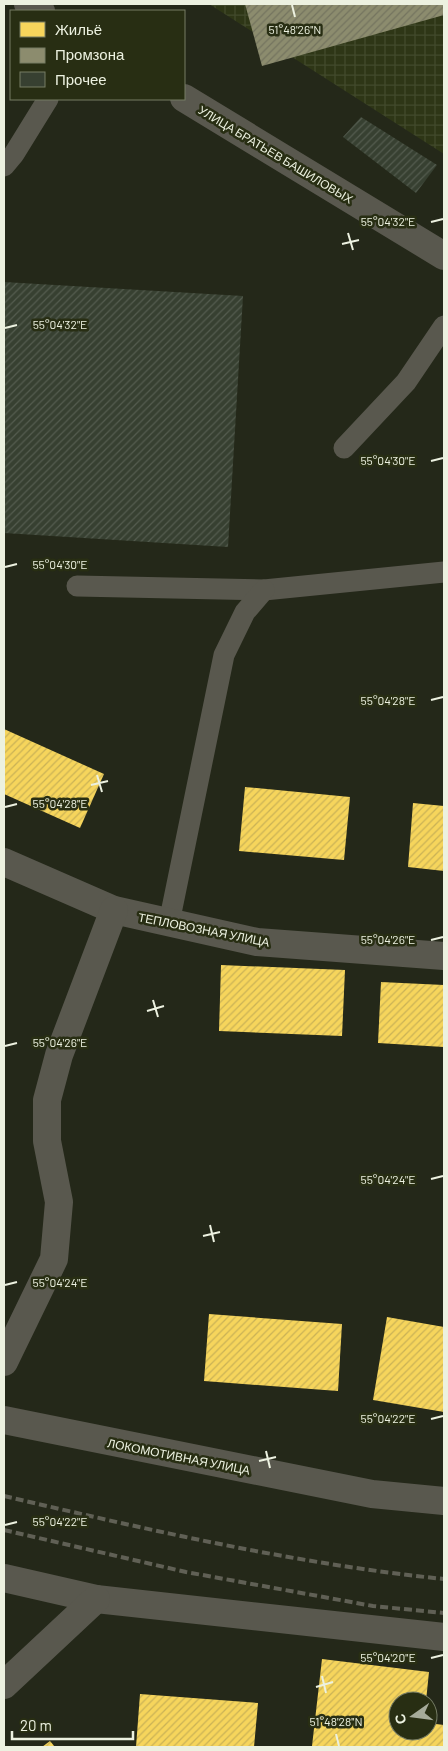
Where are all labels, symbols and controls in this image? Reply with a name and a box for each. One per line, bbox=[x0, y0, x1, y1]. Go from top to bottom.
legend bbox=[10, 10, 185, 100]
text: Жильё bbox=[55, 20, 102, 38]
text: 51°48'26"N bbox=[269, 22, 321, 36]
text: Промзона bbox=[55, 45, 125, 63]
text: Прочее bbox=[55, 70, 107, 88]
street label: УЛИЦА БРАТЬЕВ БАШИЛОВЫХ bbox=[196, 102, 356, 207]
text: 55°04'32"E bbox=[361, 214, 415, 228]
text: 55°04'32"E bbox=[33, 317, 87, 331]
text: 55°04'30"E bbox=[360, 453, 416, 467]
text: 55°04'30"E bbox=[32, 557, 88, 571]
text: 55°04'28"E bbox=[361, 693, 415, 707]
text: 55°04'28"E bbox=[33, 796, 87, 810]
street label: ТЕПЛОВОЗНАЯ УЛИЦА bbox=[137, 909, 271, 950]
text: 55°04'26"E bbox=[361, 932, 415, 946]
text: 55°04'26"E bbox=[33, 1035, 87, 1049]
text: 55°04'24"E bbox=[361, 1172, 416, 1186]
text: 55°04'24"E bbox=[33, 1275, 88, 1289]
text: 55°04'22"E bbox=[361, 1411, 416, 1425]
street label: ЛОКОМОТИВНАЯ УЛИЦА bbox=[106, 1435, 252, 1478]
text: 55°04'22"E bbox=[33, 1514, 88, 1528]
text: 55°04'20"E bbox=[360, 1650, 416, 1664]
north arrow bbox=[388, 1691, 438, 1741]
scale bar bbox=[12, 1708, 134, 1740]
text: С bbox=[390, 1712, 409, 1726]
text: 51°48'28"N bbox=[309, 1714, 363, 1728]
text: 20 m bbox=[20, 1716, 52, 1734]

